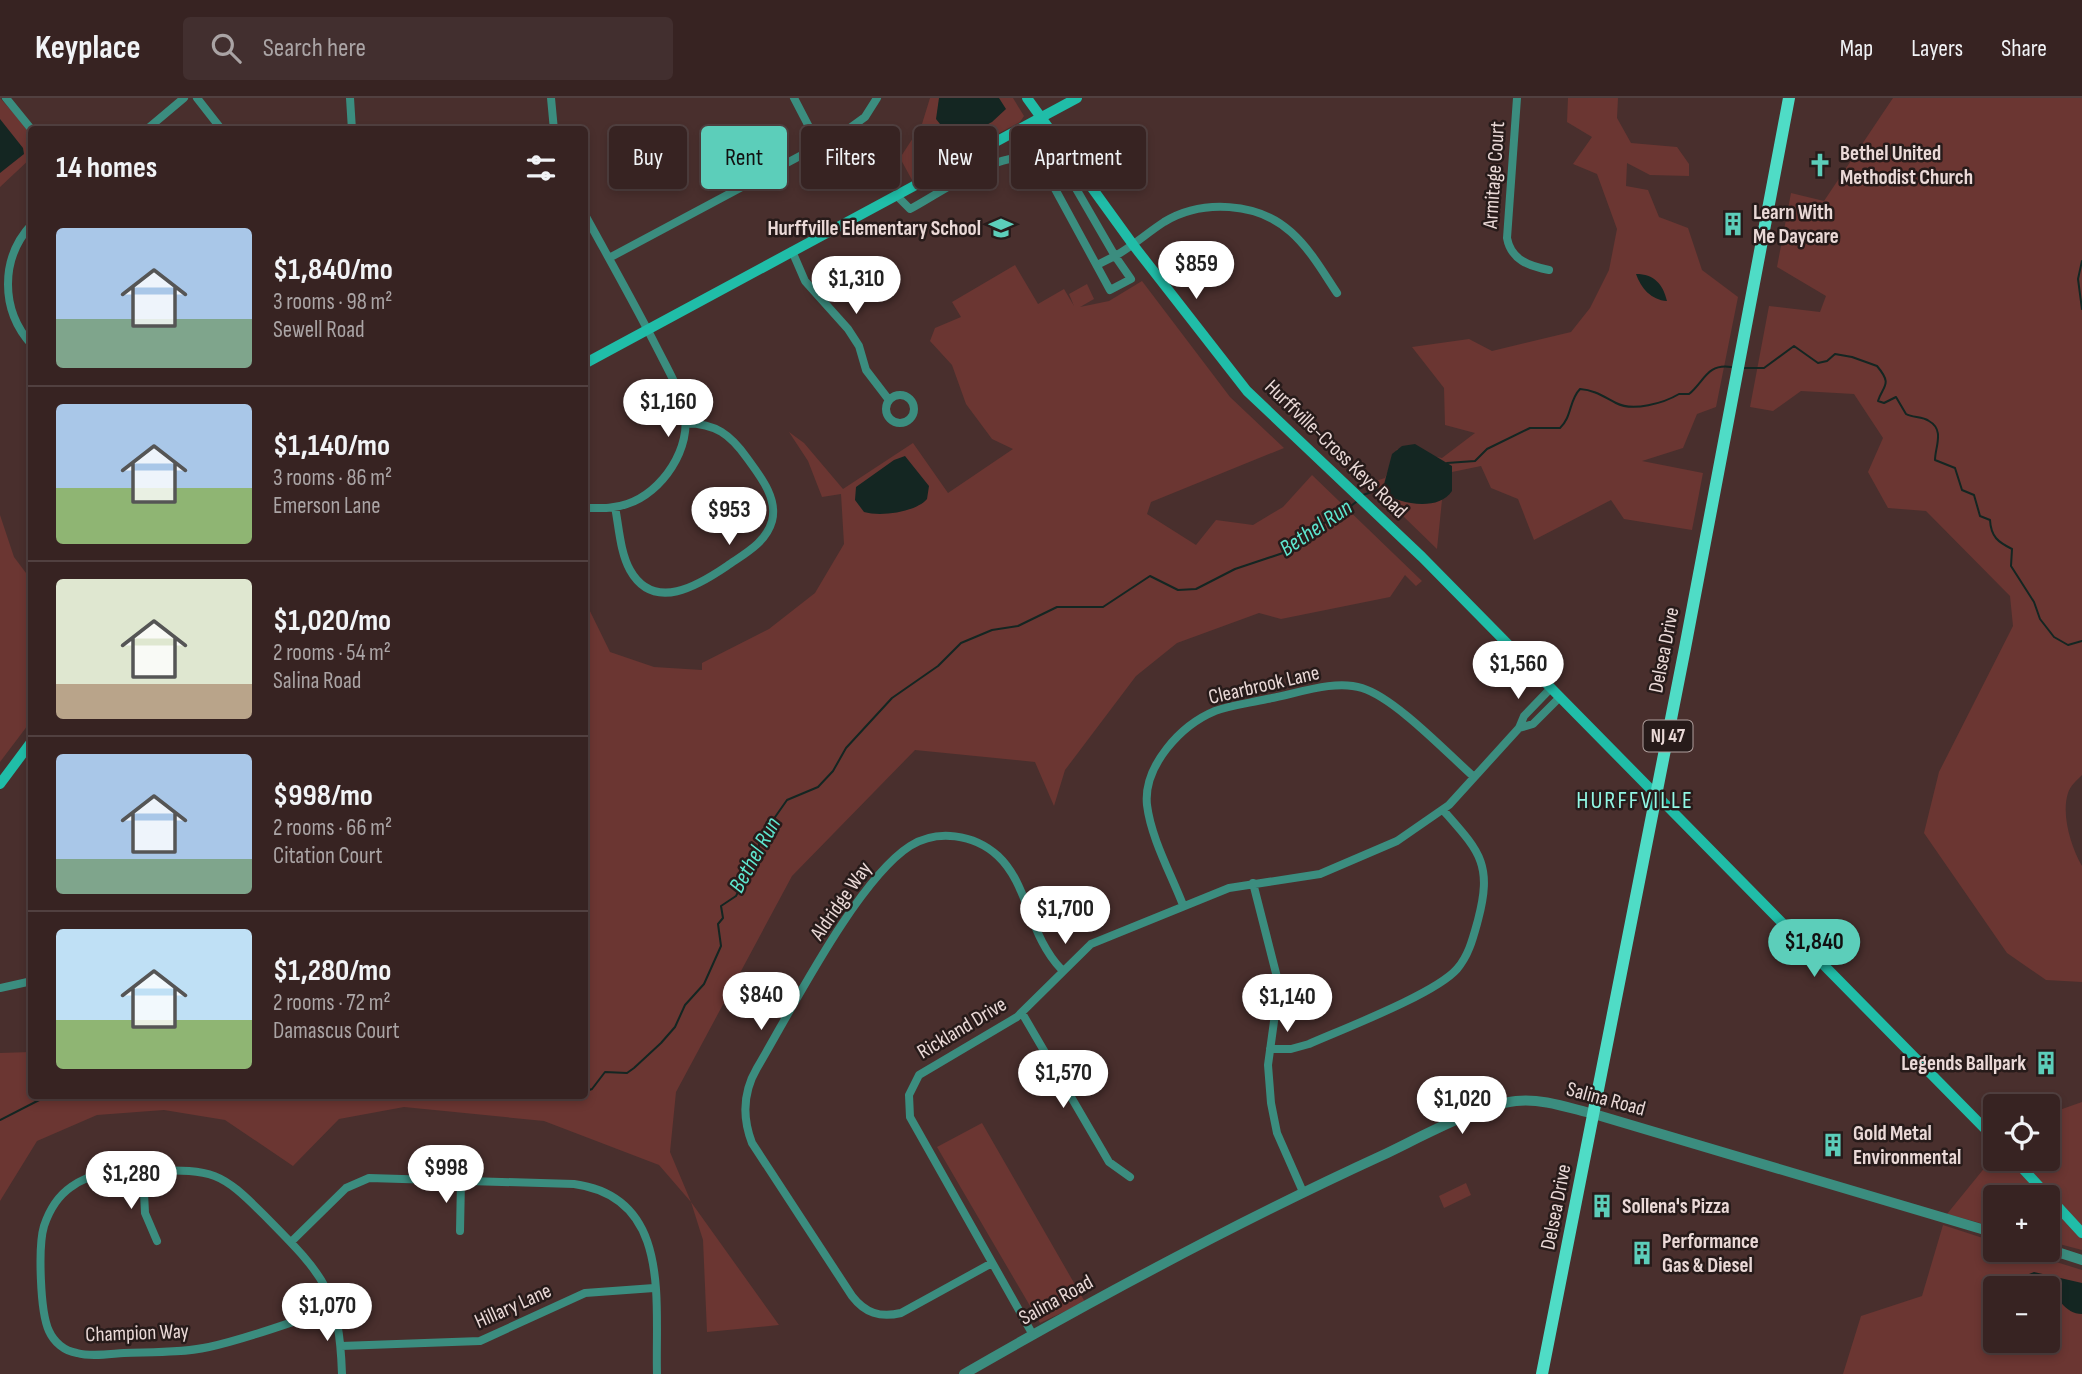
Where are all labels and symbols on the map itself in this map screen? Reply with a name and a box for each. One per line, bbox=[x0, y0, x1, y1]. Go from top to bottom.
street label: Armitage Court bbox=[1478, 121, 1510, 230]
place label: Bethel United Methodist Church bbox=[1840, 141, 1973, 190]
church icon: Bethel United Methodist Church bbox=[1806, 151, 1834, 179]
place label: Learn With Me Daycare bbox=[1753, 200, 1839, 249]
building icon: Learn With Me Daycare bbox=[1719, 210, 1747, 238]
school or university icon: Hurffville Elementary School bbox=[987, 214, 1015, 242]
place label: Hurffville Elementary School bbox=[767, 216, 981, 241]
pin: $859 bbox=[1155, 242, 1237, 301]
pin: $1,310 bbox=[799, 256, 913, 316]
street label: Hurffville-Cross Keys Road bbox=[1260, 375, 1412, 523]
pin: $1,160 bbox=[611, 380, 725, 439]
pin: $953 bbox=[688, 488, 770, 547]
water label: Bethel Run bbox=[1274, 493, 1358, 562]
street label: Delsea Drive bbox=[1643, 605, 1685, 695]
pin: $1,560 bbox=[1461, 642, 1575, 701]
street label: Clearbrook Lane bbox=[1206, 660, 1322, 710]
road number: NJ 47 bbox=[1644, 720, 1692, 751]
district label: HURFFVILLE bbox=[1576, 786, 1694, 815]
water label: Bethel Run bbox=[723, 812, 787, 898]
street label: Aldridge Way bbox=[804, 857, 877, 946]
pin: $1,700 bbox=[1008, 886, 1122, 946]
pin: $1,840 bbox=[1757, 920, 1871, 979]
pin: $840 bbox=[720, 972, 802, 1032]
pin: $1,140 bbox=[1230, 974, 1344, 1034]
street label: Rickland Drive bbox=[913, 992, 1011, 1064]
building icon: Legends Ballpark bbox=[2032, 1049, 2060, 1077]
pin: $1,570 bbox=[1006, 1051, 1120, 1110]
place label: Legends Ballpark bbox=[1901, 1051, 2026, 1076]
pin: $1,020 bbox=[1405, 1076, 1519, 1136]
street label: Salina Road bbox=[1564, 1076, 1648, 1122]
place label: Gold Metal Environmental bbox=[1853, 1121, 1961, 1170]
building icon: Gold Metal Environmental bbox=[1819, 1131, 1847, 1159]
pin: $998 bbox=[405, 1146, 487, 1205]
pin: $1,280 bbox=[74, 1152, 188, 1211]
street label: Delsea Drive bbox=[1535, 1162, 1577, 1252]
building icon: Sollena's Pizza bbox=[1588, 1192, 1616, 1220]
place label: Sollena's Pizza bbox=[1622, 1194, 1730, 1219]
place label: Performance Gas & Diesel bbox=[1662, 1229, 1759, 1278]
building icon: Performance Gas & Diesel bbox=[1628, 1239, 1656, 1267]
street label: Salina Road bbox=[1015, 1269, 1097, 1331]
street label: Hillary Lane bbox=[471, 1278, 555, 1334]
pin: $1,070 bbox=[270, 1284, 384, 1343]
street label: Champion Way bbox=[85, 1319, 189, 1347]

